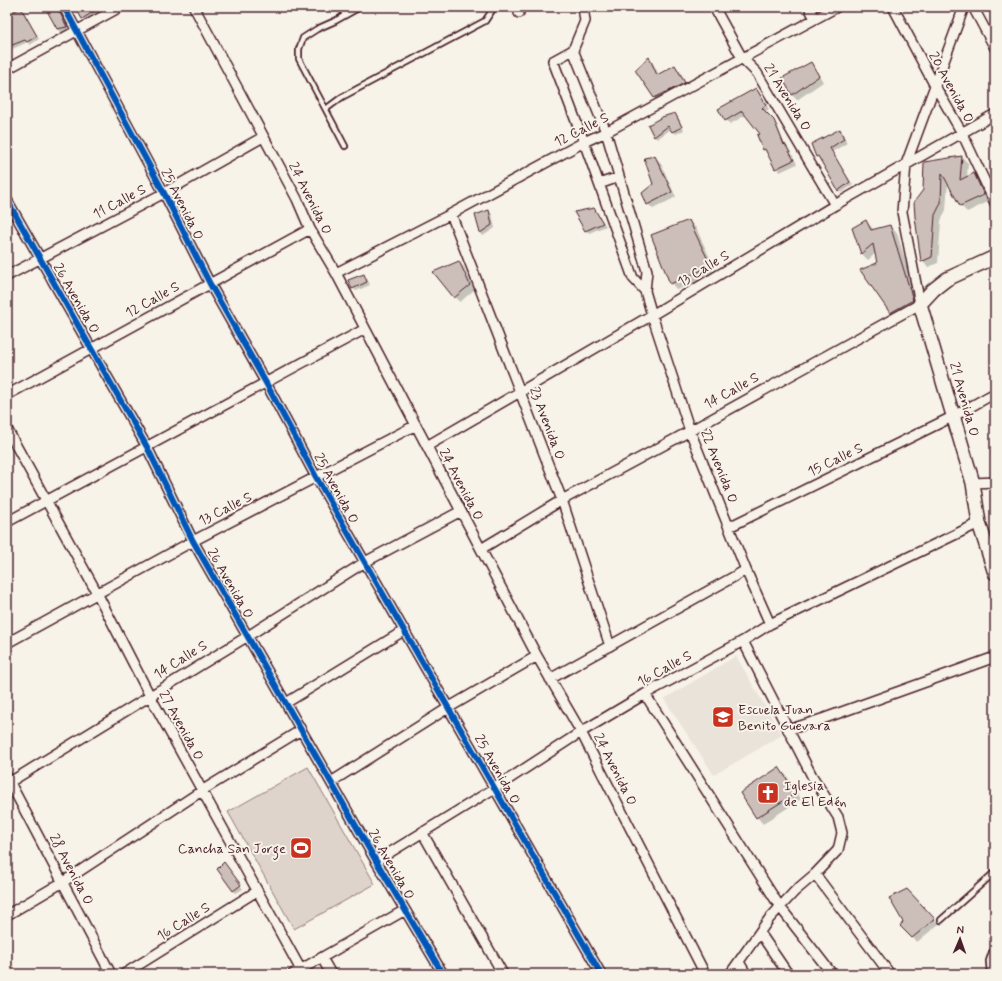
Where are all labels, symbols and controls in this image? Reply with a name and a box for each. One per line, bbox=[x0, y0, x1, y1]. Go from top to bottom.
street label: 20 Avenida O bbox=[924, 49, 978, 126]
street label: 21 Avenida O bbox=[759, 60, 815, 135]
street label: 12 Calle S bbox=[551, 108, 612, 151]
street label: 24 Avenida O bbox=[284, 159, 336, 238]
street label: 25 Avenida O bbox=[156, 166, 208, 243]
street label: 11 Calle S bbox=[90, 180, 149, 223]
street label: 13 Calle S bbox=[674, 246, 733, 291]
street label: 26 Avenida O bbox=[49, 260, 104, 337]
street label: 12 Calle S bbox=[122, 278, 183, 322]
street label: 21 Avenida O bbox=[945, 360, 983, 439]
street label: 14 Calle S bbox=[701, 368, 762, 413]
street label: 23 Avenida O bbox=[525, 384, 569, 462]
street label: 22 Avenida O bbox=[696, 427, 742, 506]
street label: 15 Calle S bbox=[805, 439, 866, 481]
street label: 24 Avenida O bbox=[435, 445, 488, 524]
street label: 25 Avenida O bbox=[309, 450, 363, 527]
street label: 13 Calle S bbox=[196, 488, 255, 530]
street label: 26 Avenida O bbox=[203, 545, 258, 622]
street label: 14 Calle S bbox=[150, 636, 211, 683]
street label: 16 Calle S bbox=[634, 646, 695, 691]
street label: 27 Avenida O bbox=[154, 687, 208, 764]
place label: Escuela Juan Benito Guevara bbox=[738, 701, 831, 735]
school or university icon: Escuela Juan Benito Guevara bbox=[710, 704, 736, 730]
street label: 24 Avenida O bbox=[589, 730, 641, 809]
street label: 25 Avenida O bbox=[470, 731, 524, 808]
place label: Iglesia de El Edén bbox=[784, 777, 847, 811]
church icon: Iglesia de El Edén bbox=[755, 780, 781, 806]
street label: 26 Avenida O bbox=[364, 826, 419, 903]
street label: 28 Avenida O bbox=[45, 831, 97, 908]
sports icon: Cancha San Jorge bbox=[288, 835, 314, 861]
place label: Cancha San Jorge bbox=[178, 840, 286, 860]
street label: 16 Calle S bbox=[154, 898, 214, 945]
north arrow bbox=[940, 919, 980, 959]
text: N bbox=[956, 923, 964, 937]

